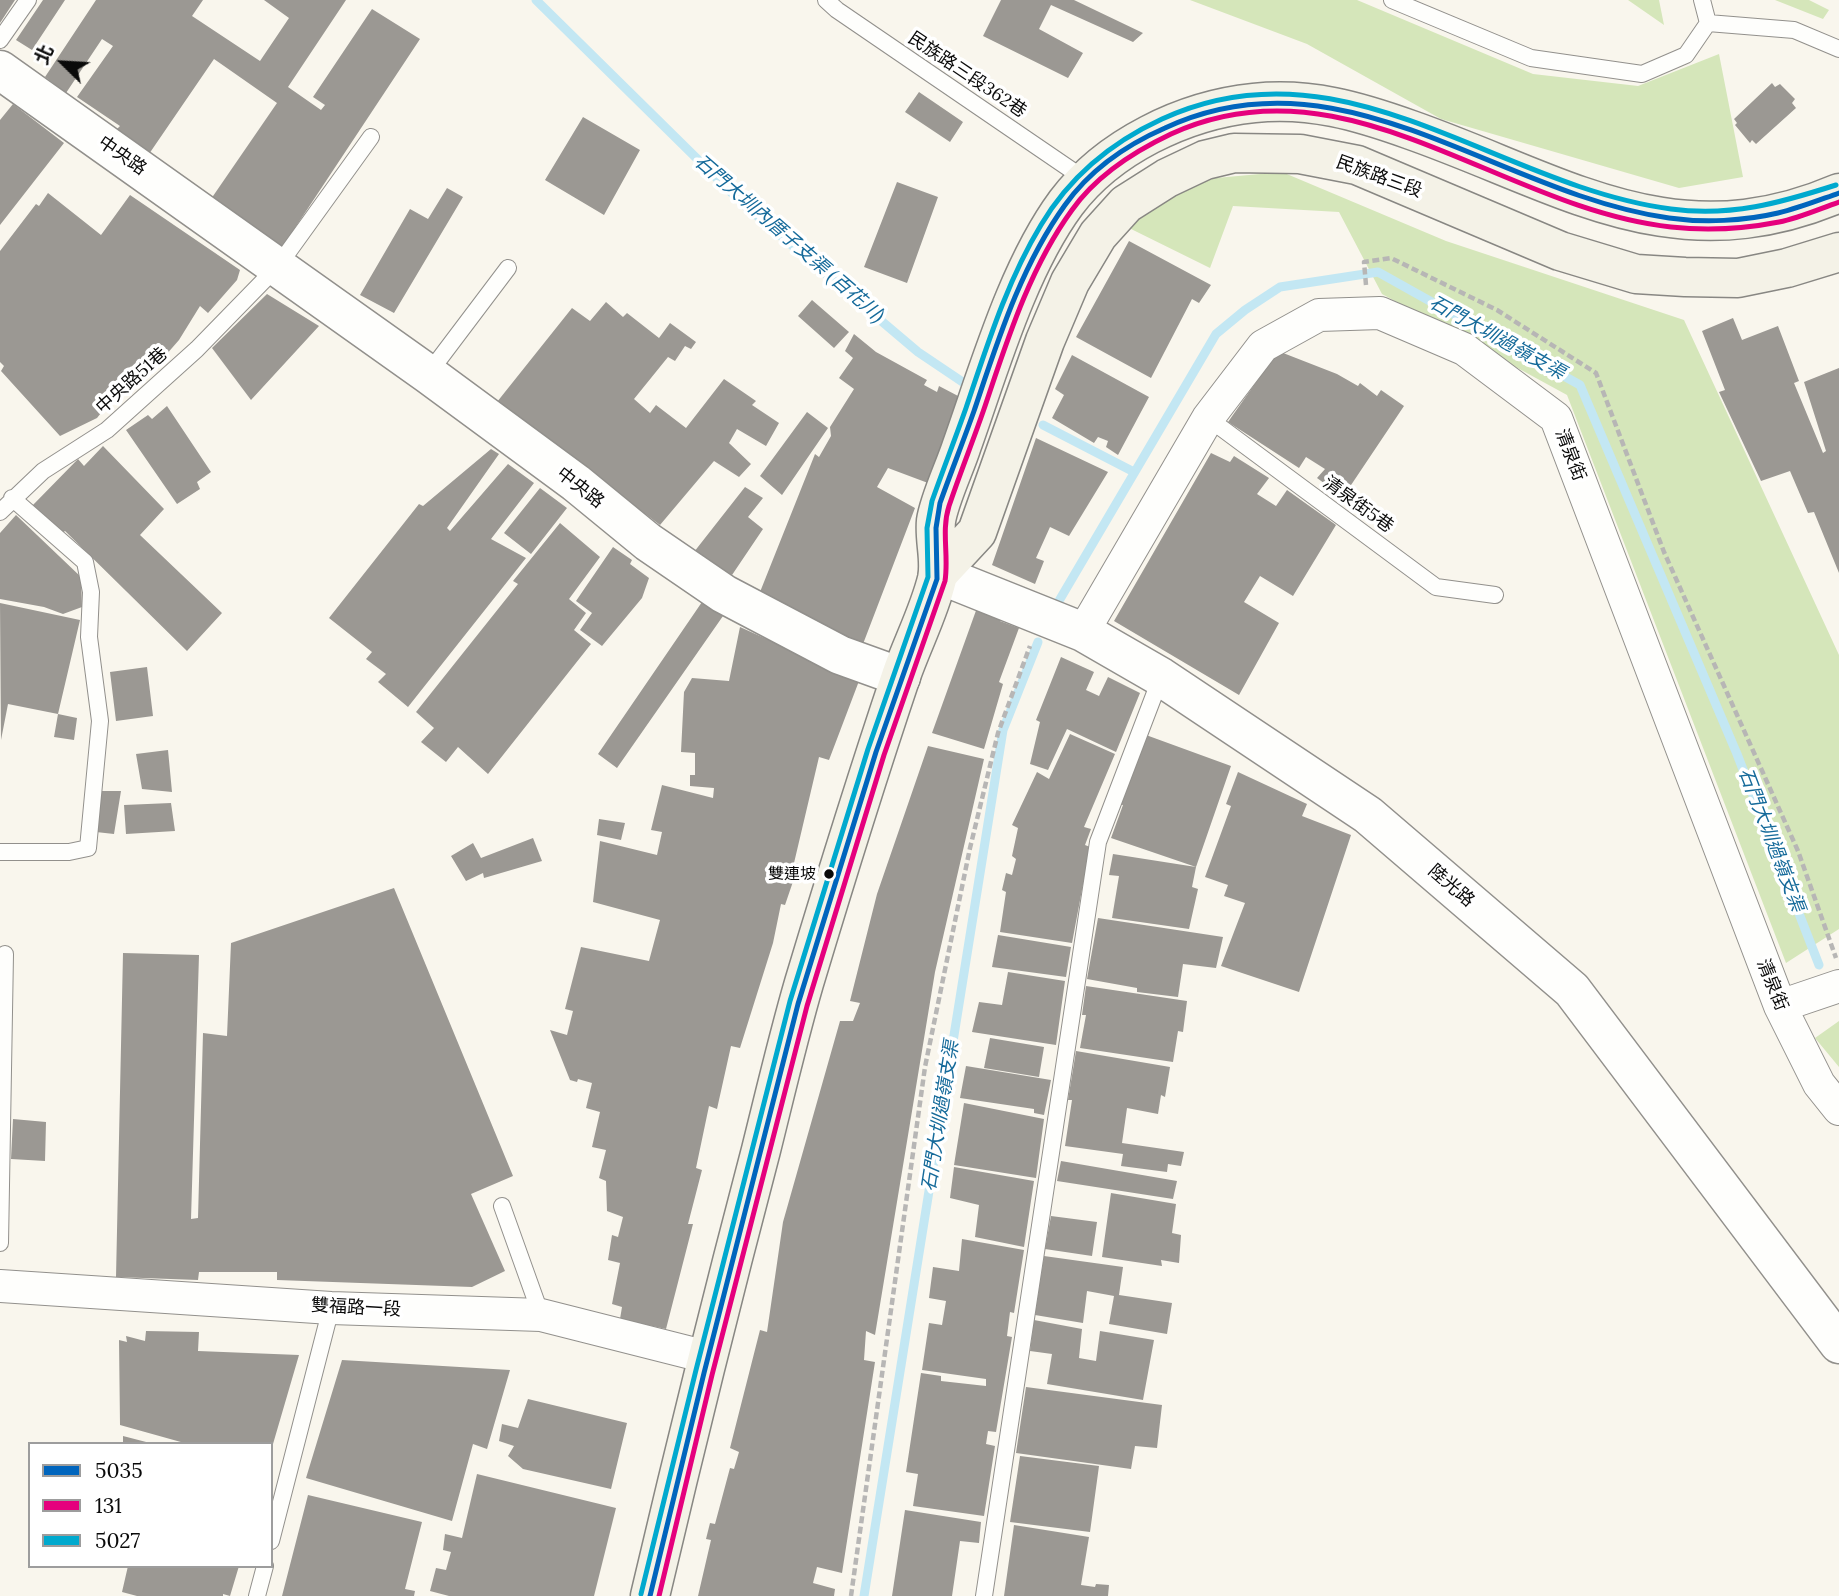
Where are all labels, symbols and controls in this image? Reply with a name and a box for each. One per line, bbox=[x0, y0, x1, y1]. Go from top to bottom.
street label: 民族路三段362巷 bbox=[904, 27, 1030, 123]
north arrow bbox=[28, 28, 98, 98]
text: 北 bbox=[29, 41, 59, 68]
street label: 中央路 bbox=[94, 132, 150, 180]
water label: 石門大圳內厝子支渠 (百花川) bbox=[689, 150, 889, 328]
street label: 民族路三段 bbox=[1333, 151, 1425, 203]
water label: 石門大圳過嶺支渠 bbox=[1425, 291, 1569, 385]
street label: 中央路51巷 bbox=[92, 343, 172, 419]
street label: 清泉街 bbox=[1550, 426, 1590, 484]
street label: 中央路 bbox=[552, 463, 608, 513]
street label: 清泉街5巷 bbox=[1319, 472, 1397, 538]
water label: 石門大圳過嶺支渠 bbox=[1733, 765, 1809, 915]
street label: 陸光路 bbox=[1424, 860, 1478, 912]
place label: 雙連坡 bbox=[768, 864, 816, 884]
marker: 雙連坡 bbox=[822, 867, 836, 881]
street label: 清泉街 bbox=[1752, 956, 1792, 1014]
water label: 石門大圳過嶺支渠 bbox=[918, 1039, 964, 1193]
street label: 雙福路一段 bbox=[310, 1295, 402, 1321]
legend bbox=[28, 1442, 273, 1568]
text: 5035 bbox=[95, 1457, 143, 1484]
text: 131 bbox=[95, 1492, 122, 1519]
text: 5027 bbox=[95, 1527, 140, 1554]

